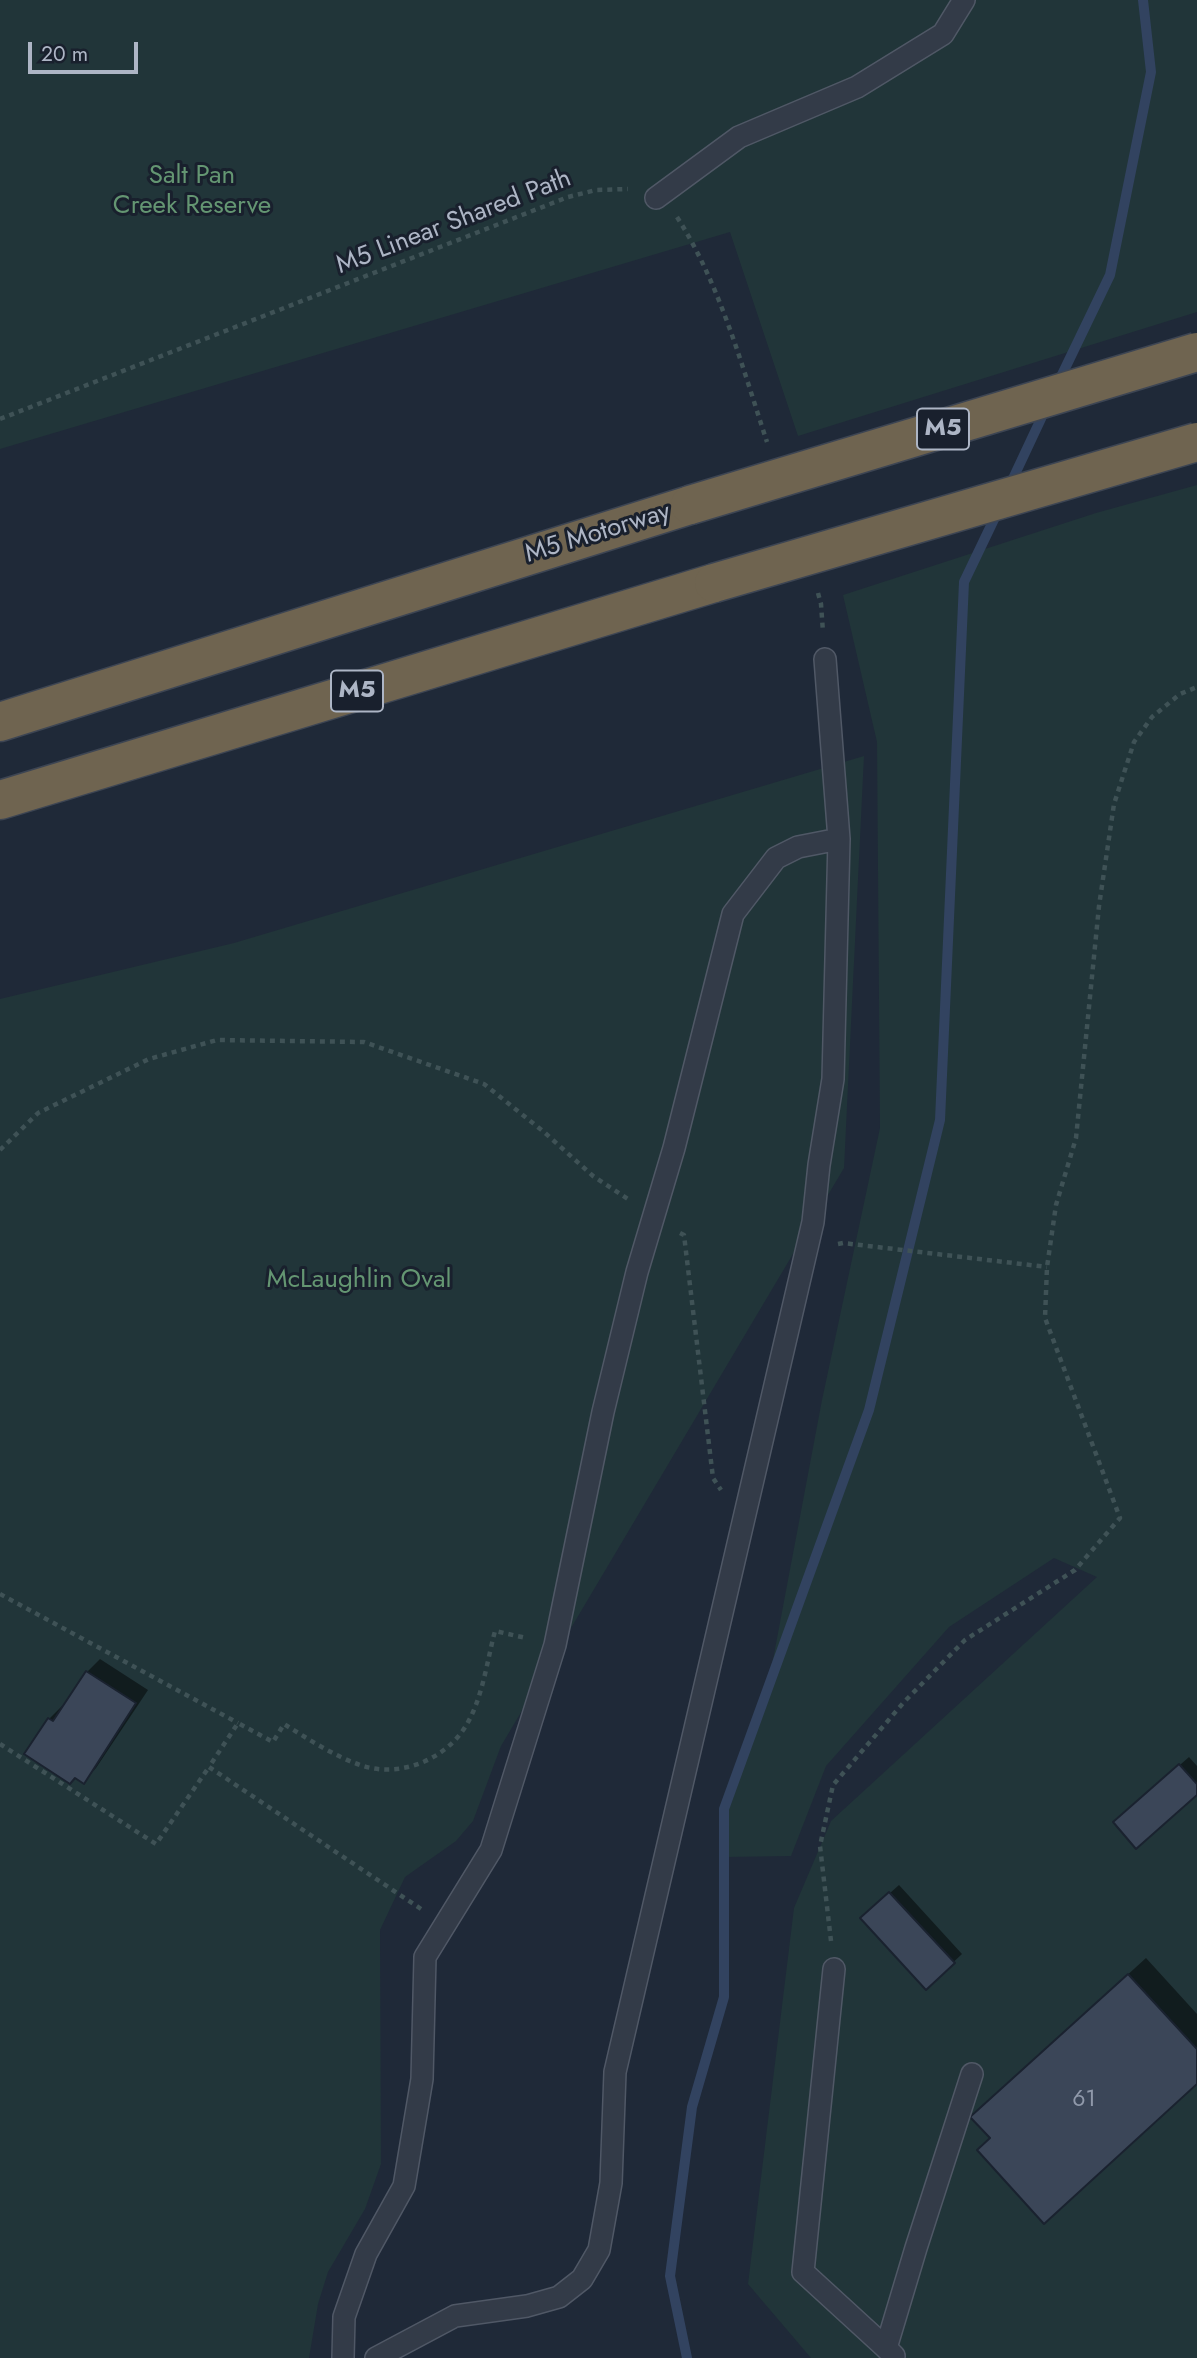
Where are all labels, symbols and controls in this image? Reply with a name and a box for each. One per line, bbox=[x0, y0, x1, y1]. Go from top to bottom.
scale bar bbox=[32, 28, 142, 72]
text: 20 m bbox=[41, 39, 88, 69]
park label: Salt Pan Creek Reserve bbox=[113, 161, 271, 222]
street label: M5 Linear Shared Path bbox=[332, 164, 576, 282]
road number: M5 bbox=[917, 408, 969, 449]
street label: M5 Motorway bbox=[522, 497, 674, 571]
road number: M5 bbox=[331, 670, 383, 712]
park label: McLaughlin Oval bbox=[267, 1265, 451, 1297]
house number: 61 bbox=[1072, 2086, 1096, 2114]

